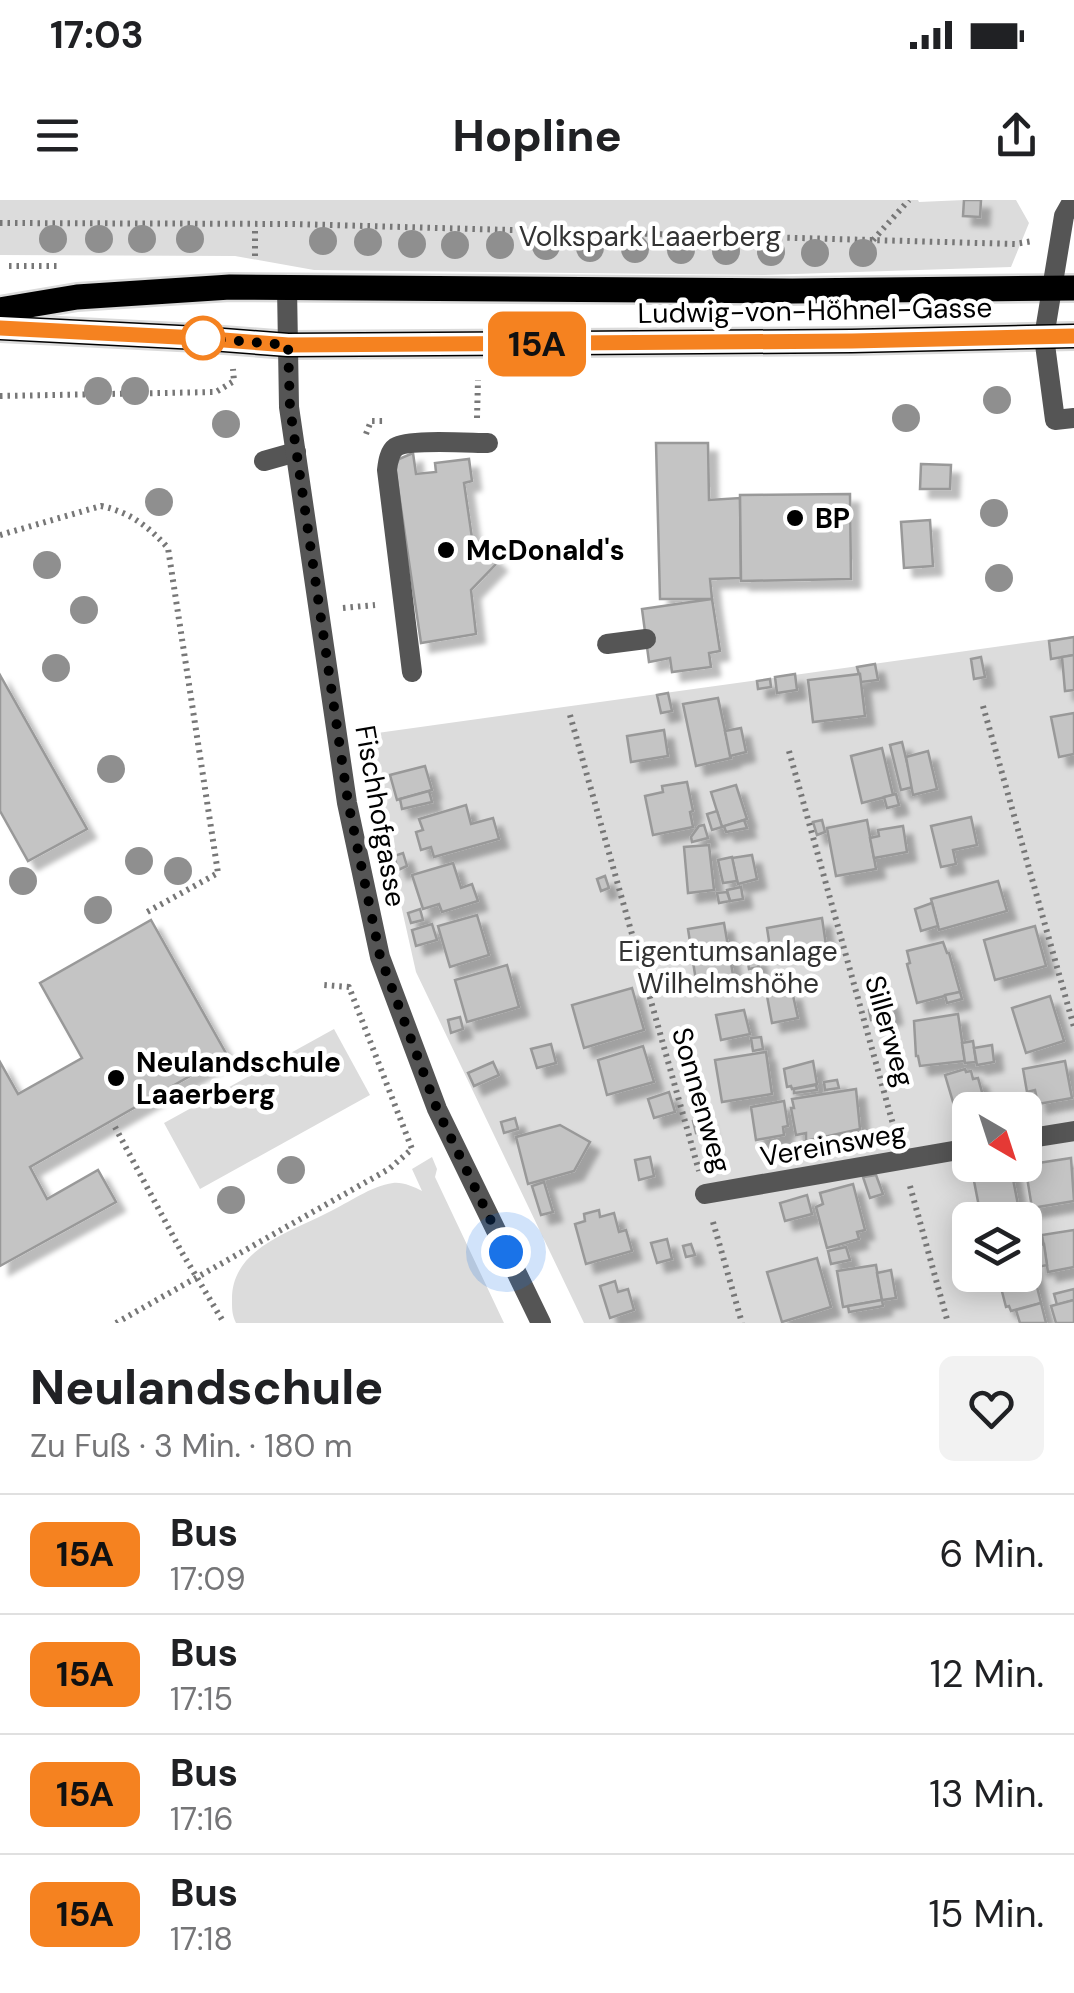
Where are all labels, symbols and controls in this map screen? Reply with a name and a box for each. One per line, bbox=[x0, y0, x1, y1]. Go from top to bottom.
text: 17:03 bbox=[50, 10, 144, 60]
text: Hopline bbox=[452, 106, 622, 165]
icon: menu bbox=[30, 108, 85, 163]
icon: share bbox=[989, 108, 1044, 163]
park label: Volkspark Laaerberg bbox=[519, 218, 781, 255]
street label: Ludwig-von-Höhnel-Gasse bbox=[637, 289, 993, 332]
line badge: 15A bbox=[480, 312, 594, 376]
unlabelled marker bbox=[182, 317, 224, 359]
text: 15A bbox=[508, 321, 566, 367]
place label: BP bbox=[815, 500, 850, 537]
marker: BP bbox=[784, 507, 806, 529]
place label: McDonald's bbox=[466, 532, 625, 569]
marker: McDonald's bbox=[435, 539, 457, 561]
street label: Fischhofgasse bbox=[346, 722, 415, 910]
park label: Eigentumsanlage Wilhelmshöhe bbox=[618, 933, 838, 1002]
street label: Sillerweg bbox=[856, 971, 923, 1091]
street label: Sonnenweg bbox=[663, 1023, 740, 1177]
place label: Neulandschule Laaerberg bbox=[136, 1044, 341, 1113]
marker: Neulandschule Laaerberg bbox=[105, 1067, 127, 1089]
north arrow bbox=[952, 1092, 1042, 1182]
map controls bbox=[952, 1092, 1042, 1292]
street label: Vereinsweg bbox=[757, 1113, 909, 1175]
button: layers bbox=[952, 1202, 1042, 1292]
your location bbox=[481, 1227, 531, 1277]
text: Neulandschule bbox=[30, 1356, 383, 1419]
button: heart bbox=[939, 1356, 1044, 1461]
text: Zu Fuß · 3 Min. · 180 m bbox=[30, 1425, 353, 1467]
text: Bus bbox=[170, 1508, 238, 1558]
text: 6 Min. bbox=[940, 1529, 1044, 1579]
text: 15A bbox=[56, 1531, 114, 1577]
text: 17:09 bbox=[170, 1558, 246, 1600]
text: Bus bbox=[170, 1628, 238, 1678]
text: 12 Min. bbox=[930, 1649, 1044, 1699]
text: 15A bbox=[56, 1651, 114, 1697]
text: 17:15 bbox=[170, 1678, 233, 1720]
text: Bus bbox=[170, 1748, 238, 1798]
text: 13 Min. bbox=[929, 1769, 1044, 1819]
text: 15A bbox=[56, 1771, 114, 1817]
text: 17:16 bbox=[170, 1798, 234, 1840]
text: Bus bbox=[170, 1868, 238, 1918]
text: 15 Min. bbox=[928, 1889, 1044, 1939]
text: 15A bbox=[56, 1891, 114, 1937]
text: 17:18 bbox=[170, 1918, 233, 1960]

